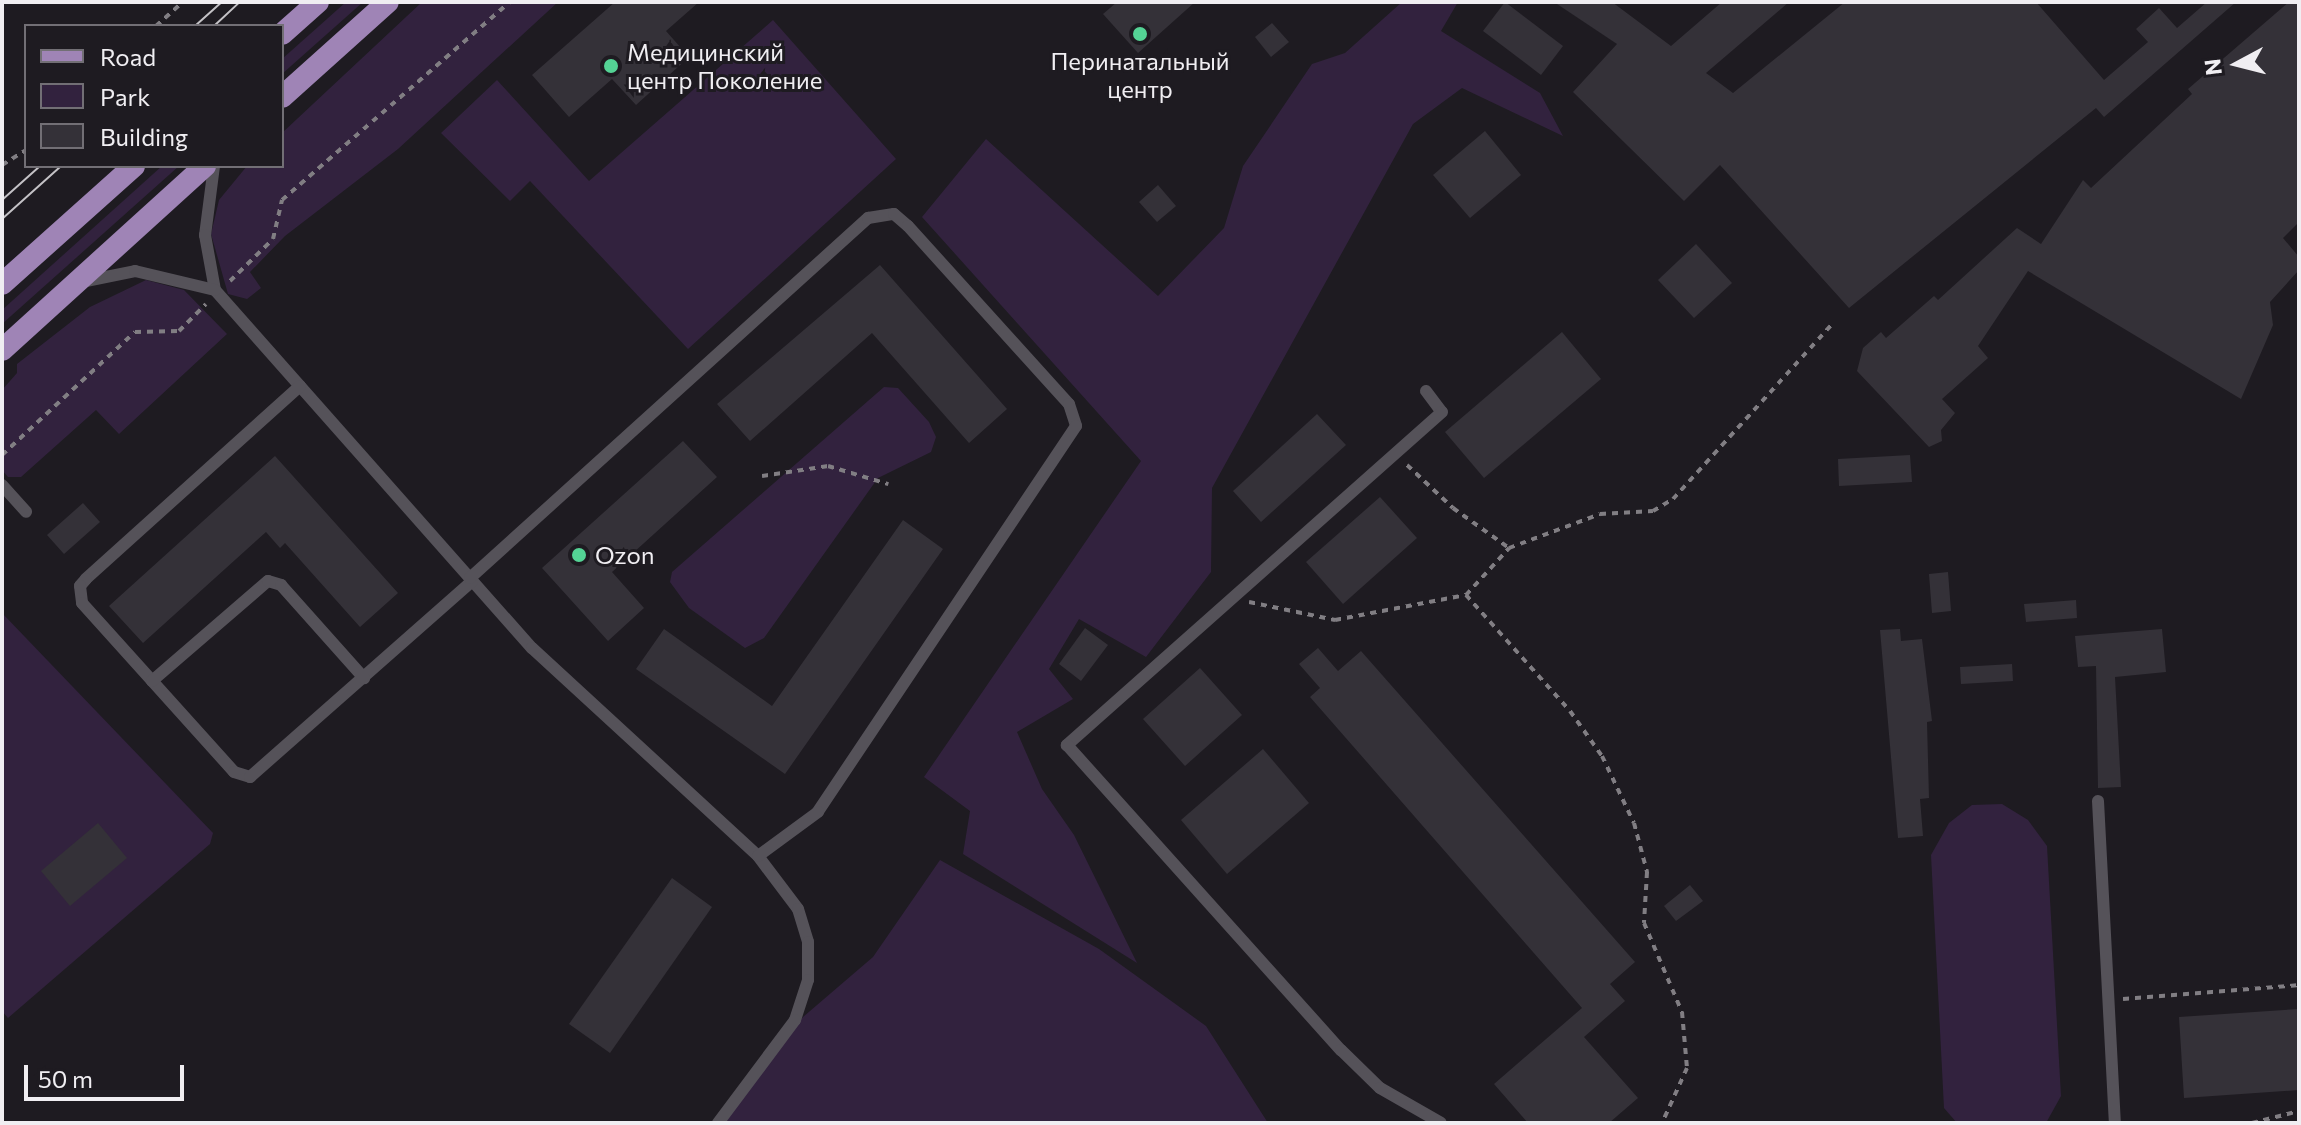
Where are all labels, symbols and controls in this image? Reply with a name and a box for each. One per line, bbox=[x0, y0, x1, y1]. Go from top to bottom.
legend bbox=[24, 24, 284, 168]
north arrow bbox=[2197, 24, 2277, 104]
marker: Перинатальный центр bbox=[1131, 25, 1149, 43]
place label: Медицинский центр Поколение bbox=[627, 38, 823, 94]
text: Road bbox=[100, 42, 156, 71]
place label: Перинатальный центр bbox=[1050, 47, 1230, 103]
marker: Медицинский центр Поколение bbox=[602, 57, 620, 75]
text: N bbox=[2198, 57, 2227, 77]
text: Park bbox=[100, 82, 150, 111]
text: Building bbox=[100, 122, 188, 151]
place label: Ozon bbox=[595, 541, 655, 569]
marker: Ozon bbox=[570, 546, 588, 564]
scale bar bbox=[28, 1049, 188, 1099]
text: 50 m bbox=[38, 1064, 93, 1093]

